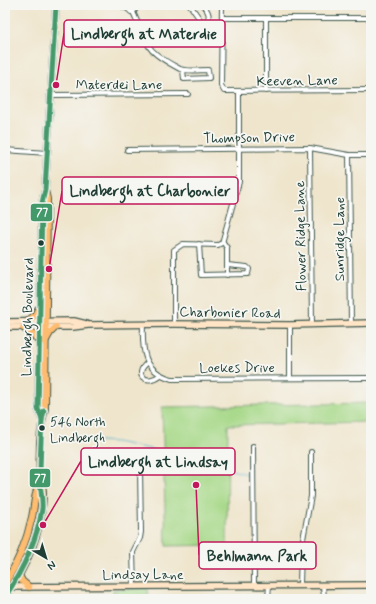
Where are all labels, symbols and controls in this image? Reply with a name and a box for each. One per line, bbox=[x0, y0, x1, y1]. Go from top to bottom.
callout: Lindbergh at Materdie bbox=[64, 20, 225, 47]
text: Lindbergh at Materdie bbox=[71, 25, 217, 47]
street label: Keeven Lane bbox=[256, 71, 338, 91]
street label: Materdei Lane bbox=[76, 76, 162, 94]
street label: Thompson Drive bbox=[203, 128, 295, 148]
callout: Lindbergh at Charbonier bbox=[62, 177, 238, 204]
street label: Flower Ridge Lane bbox=[291, 180, 311, 291]
text: Lindbergh at Charbonier bbox=[69, 182, 231, 204]
street label: Sunridge Lane bbox=[331, 197, 351, 281]
line badge: 77 bbox=[30, 203, 53, 222]
text: 77 bbox=[36, 206, 49, 220]
unlabelled marker bbox=[36, 238, 46, 248]
street label: Lindbergh Boulevard bbox=[18, 258, 40, 377]
street label: Charbonier Road bbox=[179, 303, 281, 323]
street label: Loekes Drive bbox=[199, 359, 275, 377]
place label: 546 North Lindbergh bbox=[50, 414, 106, 449]
marker: 546 North Lindbergh bbox=[37, 423, 47, 433]
callout: Lindbergh at Lindsay bbox=[81, 448, 235, 475]
text: Lindbergh at Lindsay bbox=[88, 453, 228, 475]
line badge: 77 bbox=[29, 468, 51, 488]
text: 77 bbox=[34, 472, 47, 486]
north arrow bbox=[26, 538, 66, 578]
callout: Behlmann Park bbox=[199, 542, 316, 569]
text: Behlmann Park bbox=[207, 547, 308, 567]
text: N bbox=[44, 557, 59, 573]
street label: Lindsay Lane bbox=[102, 566, 184, 584]

